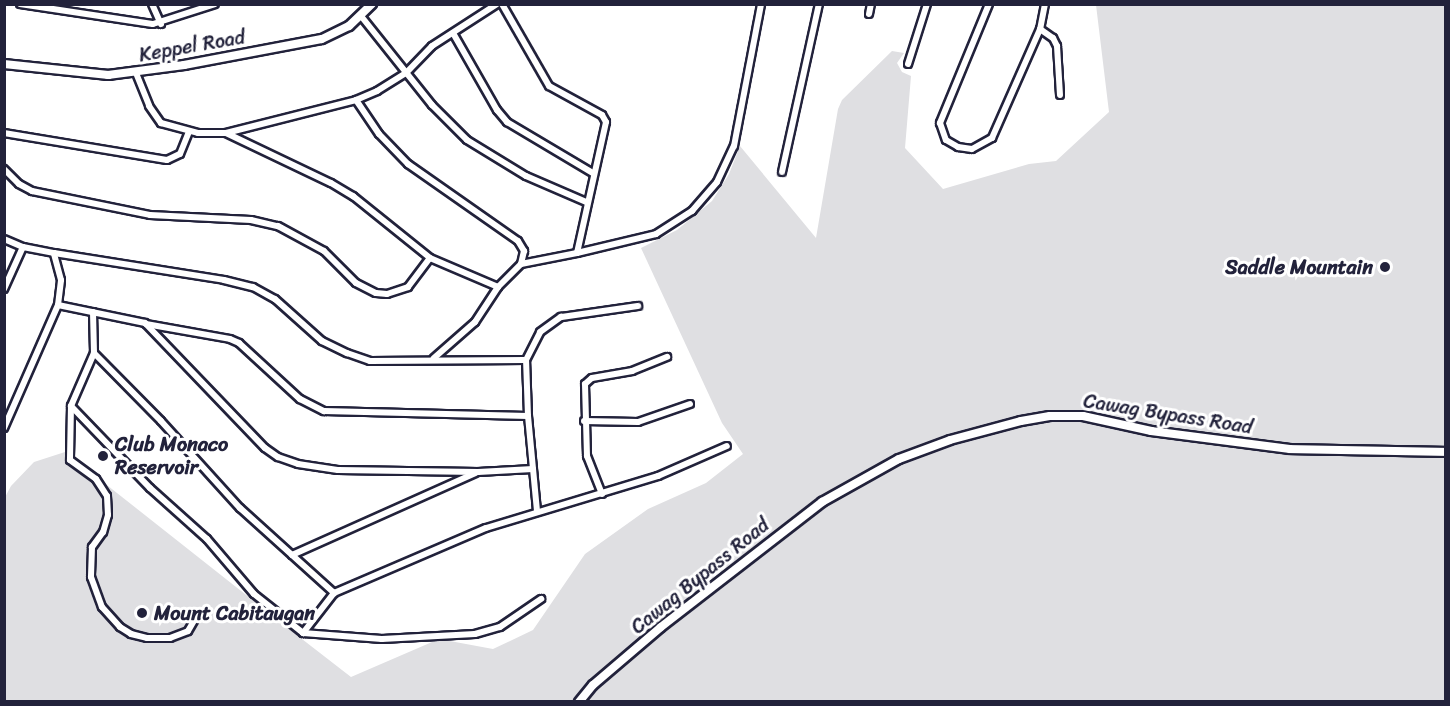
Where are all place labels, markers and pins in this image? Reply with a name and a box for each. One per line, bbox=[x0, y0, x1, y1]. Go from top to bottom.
place label: Saddle Mountain bbox=[1225, 255, 1373, 279]
marker: Saddle Mountain bbox=[1378, 260, 1392, 274]
place label: Club Monaco Reservoir bbox=[115, 432, 227, 479]
marker: Club Monaco Reservoir bbox=[96, 449, 110, 463]
place label: Mount Cabitaugan bbox=[154, 601, 315, 625]
marker: Mount Cabitaugan bbox=[135, 606, 149, 620]

